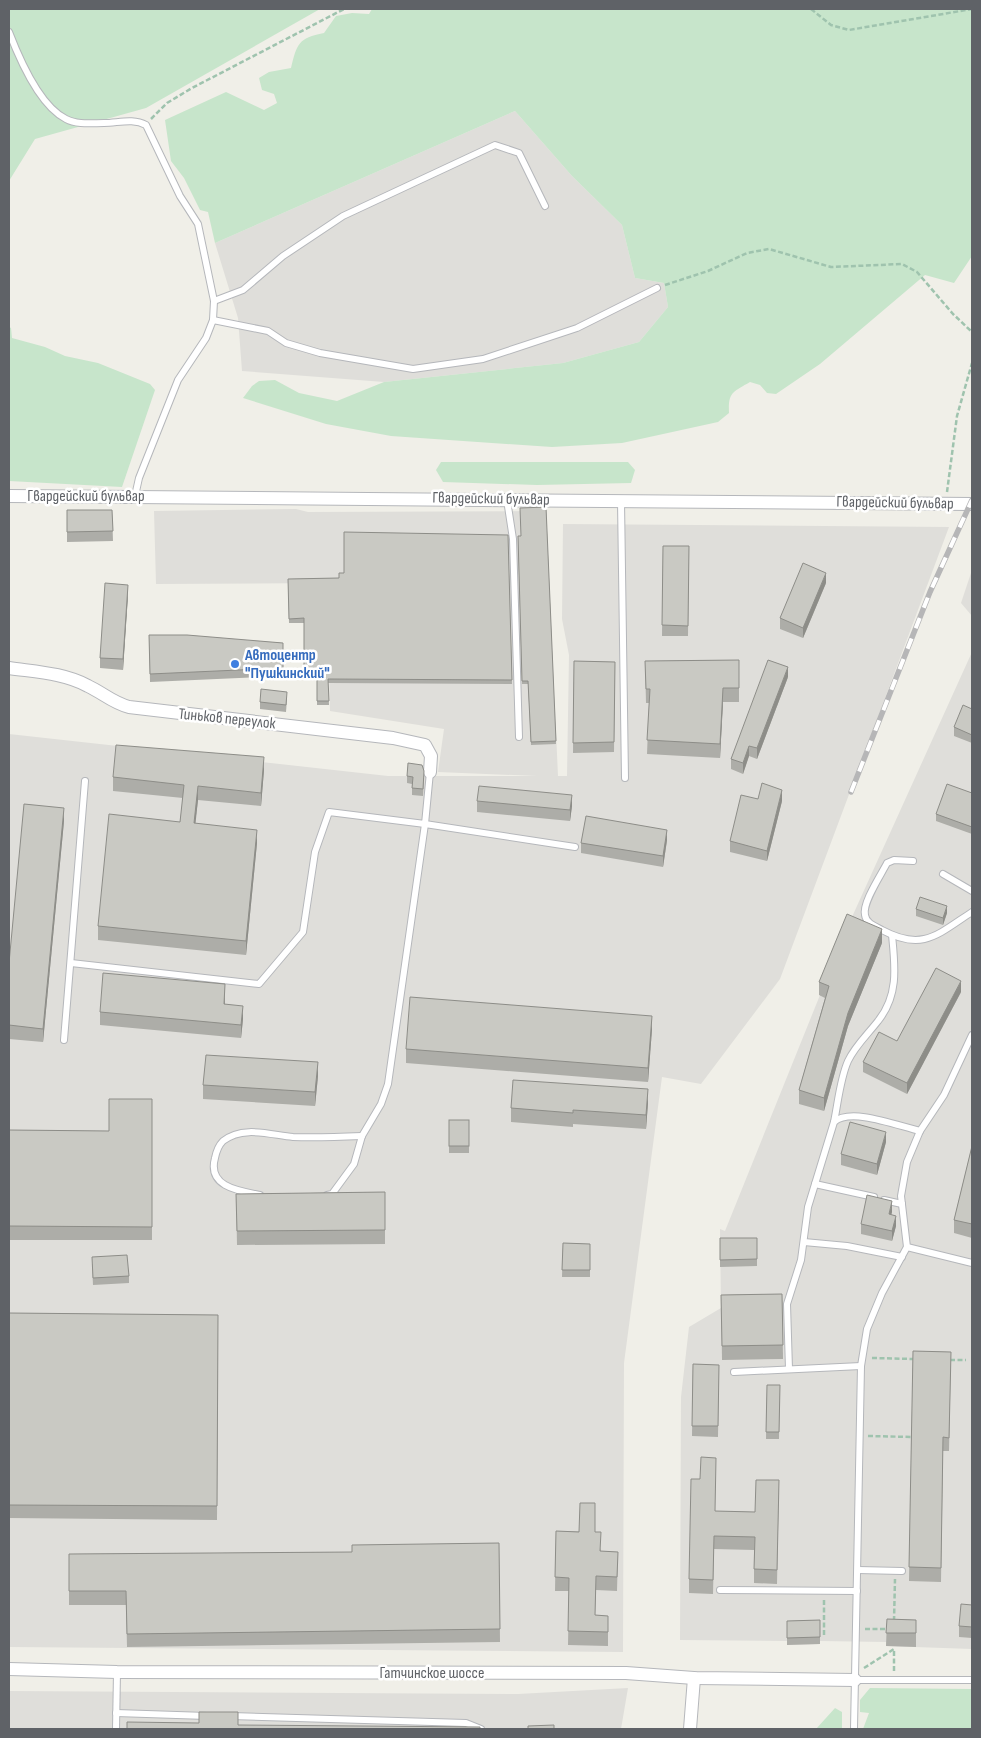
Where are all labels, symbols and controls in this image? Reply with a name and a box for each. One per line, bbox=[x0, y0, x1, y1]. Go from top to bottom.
street label: Гвардейский бульвар bbox=[27, 487, 145, 506]
street label: Гвардейский бульвар bbox=[432, 488, 550, 510]
street label: Гвардейский бульвар bbox=[836, 492, 954, 514]
place label: Автоцентр "Пушкинский" bbox=[244, 646, 330, 683]
marker: Автоцентр "Пушкинский" bbox=[229, 658, 241, 670]
street label: Тиньков переулок bbox=[178, 704, 277, 734]
street label: Гатчинское шоссе bbox=[380, 1664, 484, 1683]

